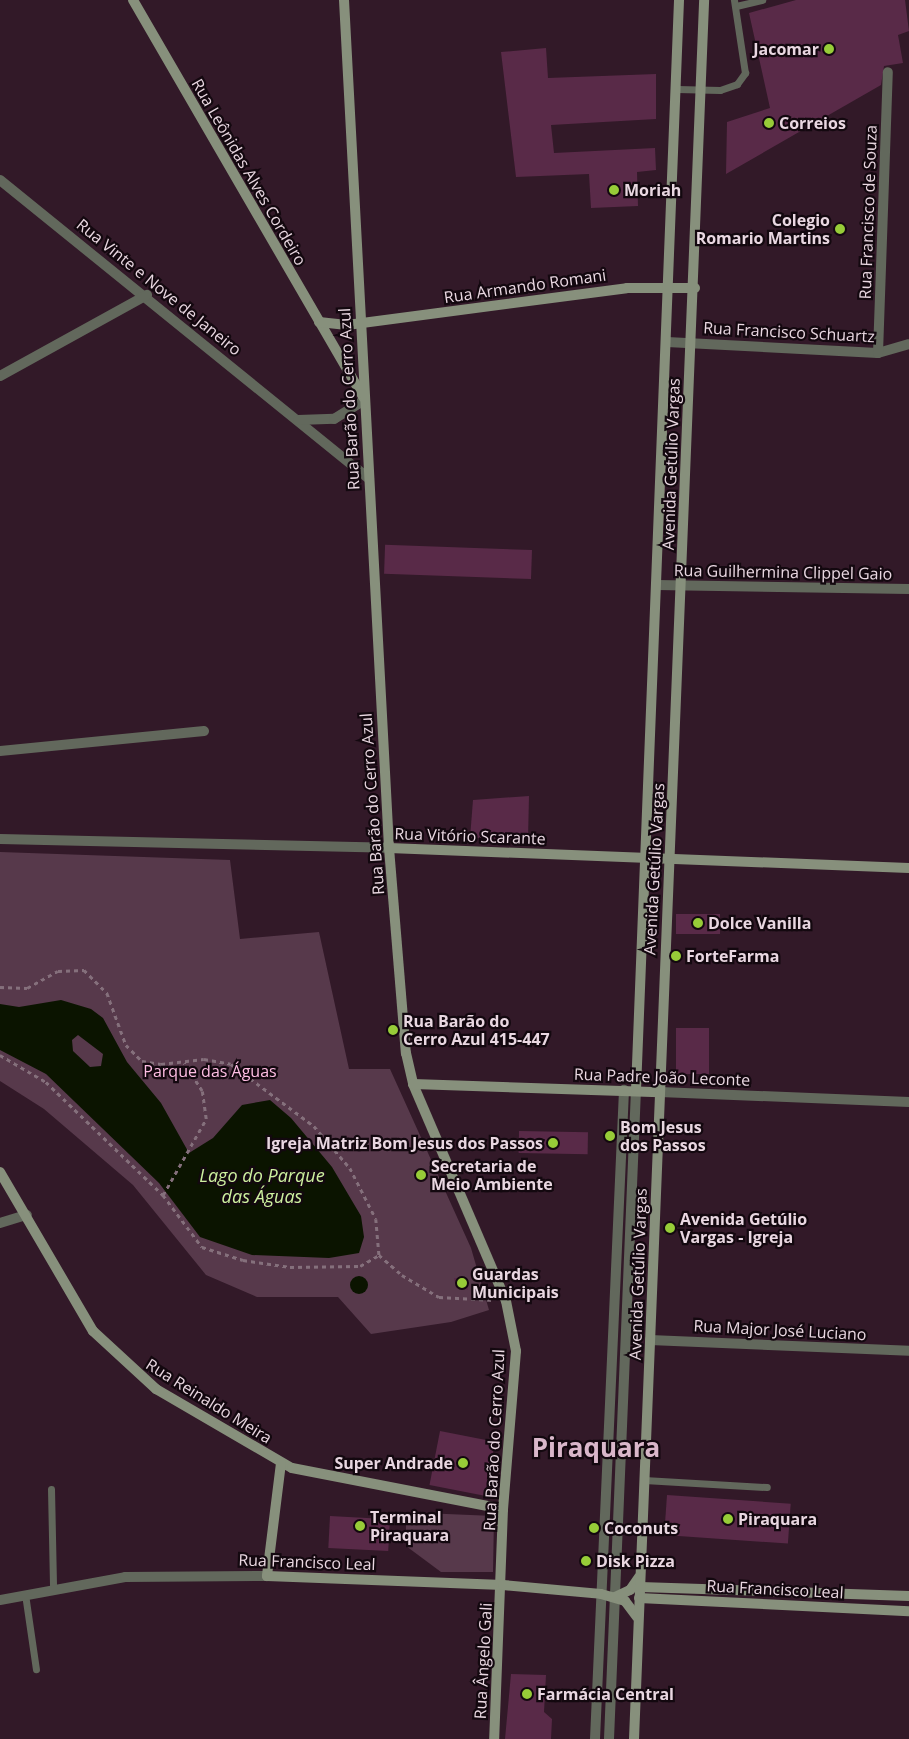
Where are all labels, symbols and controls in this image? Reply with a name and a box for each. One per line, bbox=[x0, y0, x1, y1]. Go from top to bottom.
place label: Jacomar bbox=[753, 39, 819, 59]
marker: Jacomar bbox=[823, 43, 835, 55]
street label: Rua Leônidas Alves Cordeiro bbox=[188, 75, 310, 269]
place label: Correios bbox=[779, 113, 846, 133]
marker: Correios bbox=[763, 117, 775, 129]
street label: Rua Francisco de Souza bbox=[855, 124, 881, 300]
place label: Moriah bbox=[624, 180, 681, 200]
marker: Moriah bbox=[608, 184, 620, 196]
place label: Colegio Romario Martins bbox=[696, 210, 830, 248]
street label: Rua Vinte e Nove de Janeiro bbox=[73, 215, 245, 359]
marker: Colegio Romario Martins bbox=[834, 223, 846, 235]
street label: Rua Armando Romani bbox=[443, 265, 607, 307]
street label: Rua Barão do Cerro Azul bbox=[335, 308, 363, 490]
street label: Rua Francisco Schuartz bbox=[703, 318, 875, 346]
street label: Avenida Getúlio Vargas bbox=[658, 378, 684, 550]
street label: Rua Guilhermina Clippel Gaio bbox=[674, 560, 892, 584]
street label: Rua Barão do Cerro Azul bbox=[356, 712, 388, 896]
street label: Avenida Getúlio Vargas bbox=[640, 783, 668, 955]
street label: Rua Vitório Scarante bbox=[394, 824, 546, 848]
place label: Dolce Vanilla bbox=[708, 913, 811, 933]
marker: Dolce Vanilla bbox=[692, 917, 704, 929]
place label: ForteFarma bbox=[686, 946, 779, 966]
marker: ForteFarma bbox=[670, 950, 682, 962]
place label: Rua Barão do Cerro Azul 415-447 bbox=[403, 1011, 550, 1049]
marker: Rua Barão do Cerro Azul 415-447 bbox=[387, 1024, 399, 1036]
park label: Parque das Águas bbox=[143, 1061, 277, 1081]
street label: Rua Padre João Leconte bbox=[573, 1064, 751, 1090]
place label: Bom Jesus dos Passos bbox=[620, 1117, 706, 1155]
marker: Bom Jesus dos Passos bbox=[604, 1130, 616, 1142]
place label: Igreja Matriz Bom Jesus dos Passos bbox=[266, 1133, 543, 1153]
marker: Igreja Matriz Bom Jesus dos Passos bbox=[547, 1137, 559, 1149]
place label: Secretaria de Meio Ambiente bbox=[431, 1156, 553, 1194]
water label: Lago do Parque das Águas bbox=[199, 1165, 325, 1208]
marker: Secretaria de Meio Ambiente bbox=[415, 1169, 427, 1181]
street label: Avenida Getúlio Vargas bbox=[625, 1188, 651, 1360]
place label: Avenida Getúlio Vargas - Igreja bbox=[680, 1209, 807, 1247]
marker: Avenida Getúlio Vargas - Igreja bbox=[664, 1222, 676, 1234]
place label: Guardas Municipais bbox=[472, 1264, 559, 1302]
marker: Guardas Municipais bbox=[456, 1277, 468, 1289]
street label: Rua Major José Luciano bbox=[693, 1316, 867, 1344]
street label: Rua Barão do Cerro Azul bbox=[480, 1349, 508, 1531]
street label: Rua Reinaldo Meira bbox=[143, 1354, 275, 1448]
district label: Piraquara bbox=[532, 1432, 660, 1464]
place label: Super Andrade bbox=[334, 1453, 453, 1473]
marker: Super Andrade bbox=[457, 1457, 469, 1469]
place label: Terminal Piraquara bbox=[370, 1507, 449, 1545]
place label: Piraquara bbox=[738, 1509, 817, 1529]
marker: Piraquara bbox=[722, 1513, 734, 1525]
place label: Coconuts bbox=[604, 1518, 678, 1538]
marker: Terminal Piraquara bbox=[354, 1520, 366, 1532]
marker: Coconuts bbox=[588, 1522, 600, 1534]
street label: Rua Francisco Leal bbox=[238, 1550, 376, 1574]
place label: Disk Pizza bbox=[596, 1551, 675, 1571]
marker: Disk Pizza bbox=[580, 1555, 592, 1567]
street label: Rua Francisco Leal bbox=[706, 1576, 844, 1602]
street label: Rua Ângelo Gali bbox=[470, 1602, 496, 1720]
place label: Farmácia Central bbox=[537, 1684, 674, 1704]
marker: Farmácia Central bbox=[521, 1688, 533, 1700]

